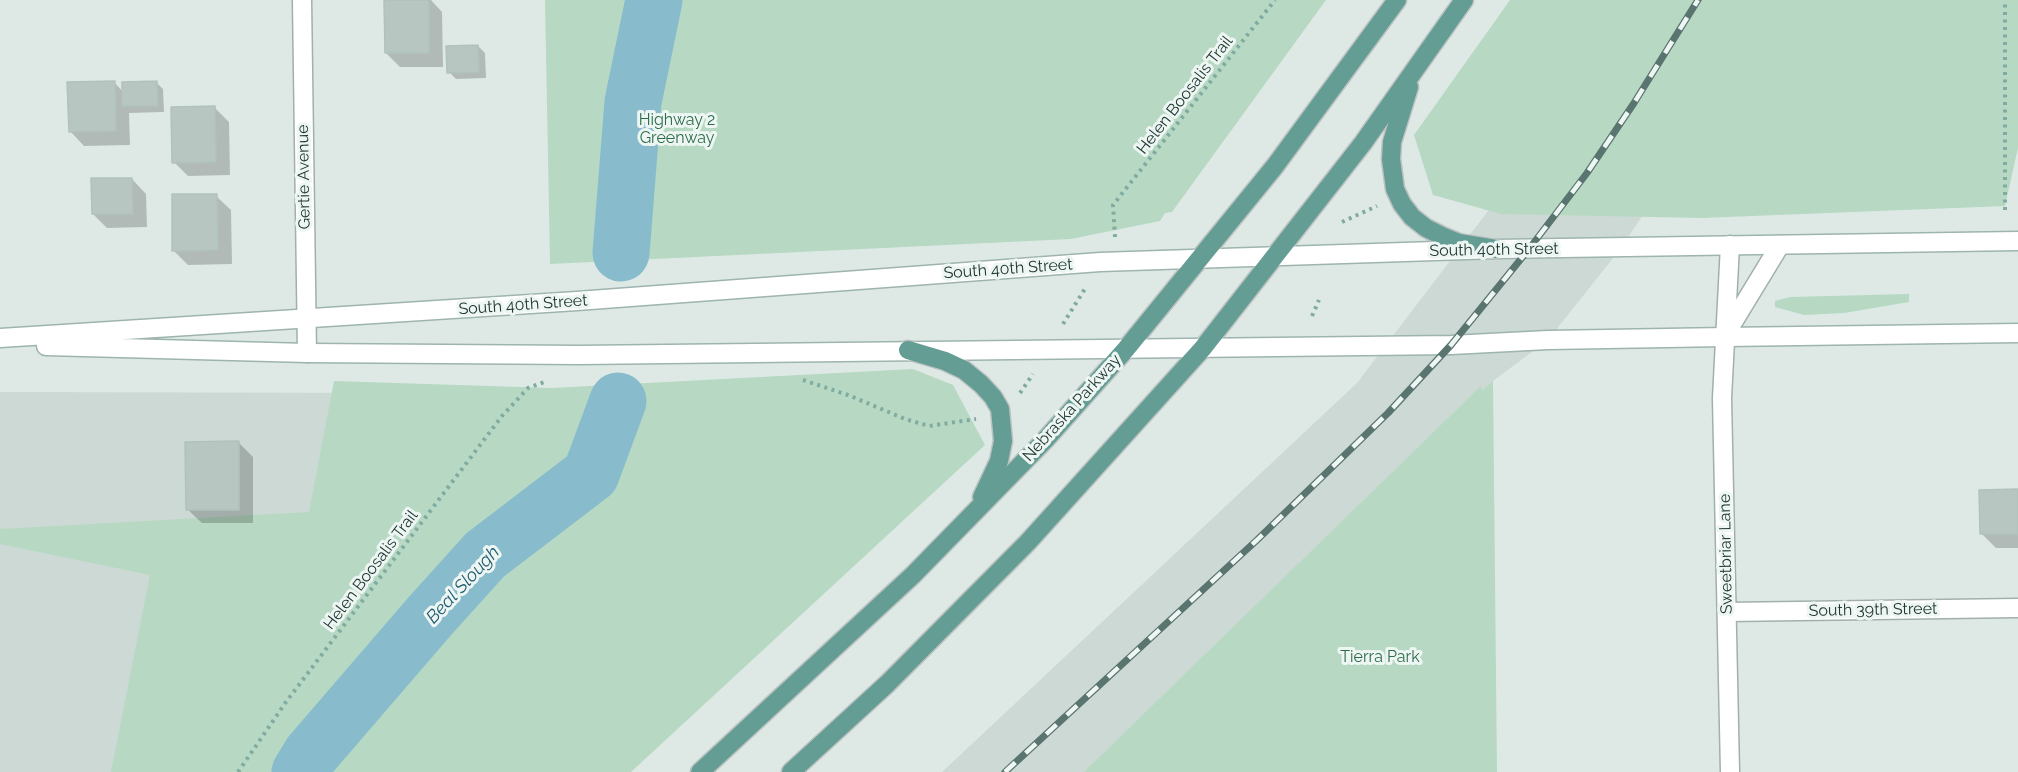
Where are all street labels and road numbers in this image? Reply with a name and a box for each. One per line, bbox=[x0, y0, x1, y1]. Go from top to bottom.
street label: Helen Boosalis Trail bbox=[1133, 32, 1237, 158]
street label: Gertie Avenue bbox=[293, 124, 315, 230]
street label: South 40th Street bbox=[1429, 239, 1559, 261]
street label: South 40th Street bbox=[943, 255, 1073, 283]
street label: South 40th Street bbox=[458, 291, 588, 319]
street label: Nebraska Parkway bbox=[1019, 351, 1125, 465]
street label: Sweetbriar Lane bbox=[1715, 494, 1737, 614]
street label: Helen Boosalis Trail bbox=[320, 507, 422, 633]
street label: South 39th Street bbox=[1809, 599, 1937, 621]

